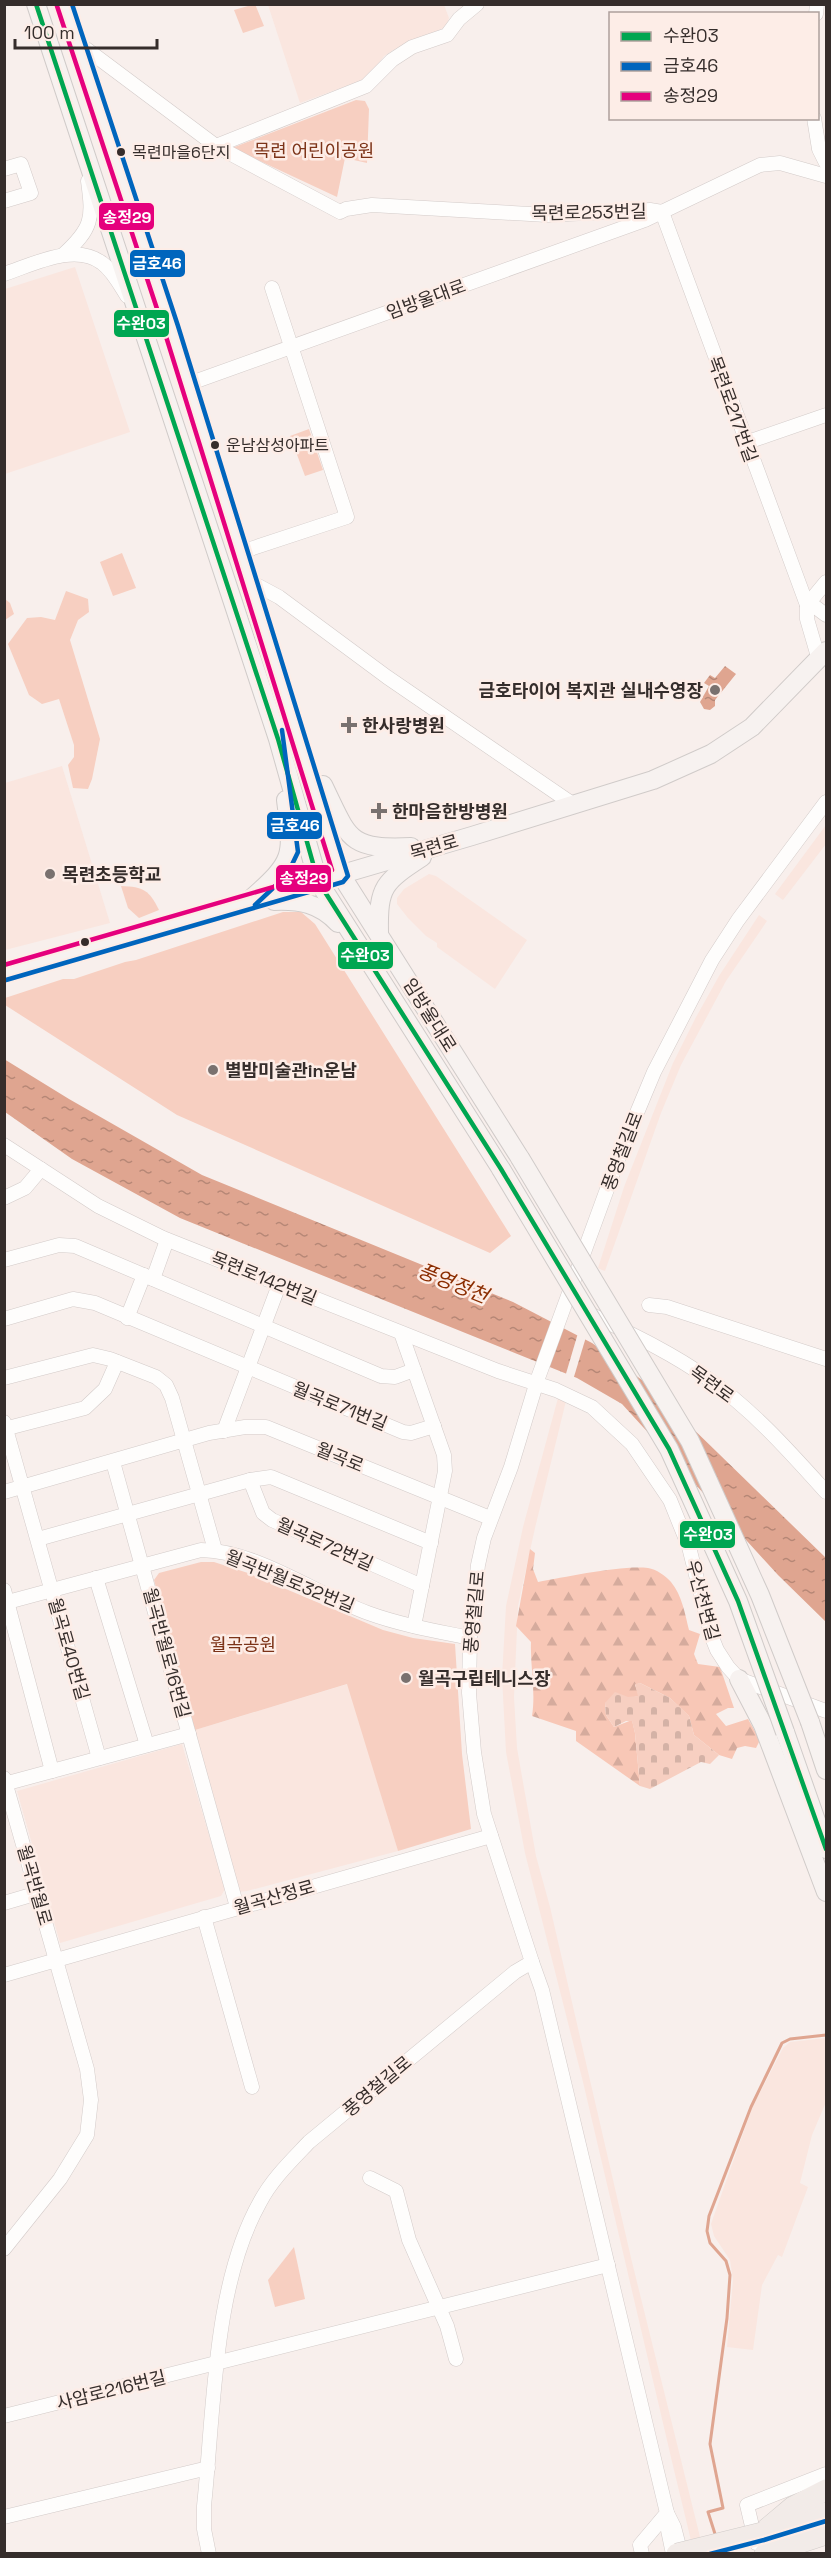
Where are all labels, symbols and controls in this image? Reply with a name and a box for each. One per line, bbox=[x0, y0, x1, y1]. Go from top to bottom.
scale bar bbox=[15, 12, 158, 50]
legend bbox=[609, 12, 819, 120]
text: 100 m bbox=[24, 21, 75, 44]
text: 수완03 bbox=[663, 24, 719, 47]
text: 금호46 bbox=[663, 54, 718, 77]
text: 송정29 bbox=[663, 84, 718, 107]
park label: 목련 어린이공원 bbox=[254, 139, 374, 162]
place label: 목련마을6단지 bbox=[132, 142, 230, 163]
marker: 목련마을6단지 bbox=[115, 146, 127, 158]
street label: 목련로253번길 bbox=[531, 199, 647, 225]
line badge: 송정29 bbox=[98, 202, 155, 231]
text: 송정29 bbox=[103, 207, 151, 228]
line badge: 금호46 bbox=[129, 249, 186, 278]
text: 금호46 bbox=[132, 253, 182, 274]
street label: 임방울대로 bbox=[383, 274, 469, 324]
line badge: 수완03 bbox=[113, 309, 170, 338]
text: 수완03 bbox=[116, 313, 166, 334]
street label: 목련로217번길 bbox=[703, 353, 763, 465]
place label: 운남삼성아파트 bbox=[226, 435, 329, 456]
marker: 운남삼성아파트 bbox=[209, 439, 221, 451]
place label: 금호타이어 복지관 실내수영장 bbox=[479, 679, 703, 702]
marker: 금호타이어 복지관 실내수영장 bbox=[708, 683, 722, 697]
place label: 한사랑병원 bbox=[362, 714, 445, 737]
marker: 한사랑병원 bbox=[340, 716, 358, 734]
place label: 한마음한방병원 bbox=[392, 800, 508, 823]
marker: 한마음한방병원 bbox=[370, 802, 388, 820]
line badge: 금호46 bbox=[266, 811, 323, 840]
text: 금호46 bbox=[270, 815, 320, 836]
street label: 목련로 bbox=[407, 829, 461, 865]
place label: 목련초등학교 bbox=[62, 863, 161, 886]
line badge: 송정29 bbox=[275, 864, 332, 893]
marker: 목련초등학교 bbox=[43, 867, 57, 881]
text: 송정29 bbox=[280, 868, 328, 889]
unlabelled marker bbox=[79, 936, 91, 948]
line badge: 수완03 bbox=[337, 941, 394, 970]
text: 수완03 bbox=[340, 945, 390, 966]
street label: 임방울대로 bbox=[398, 974, 462, 1056]
place label: 별밤미술관in운남 bbox=[225, 1059, 357, 1082]
marker: 별밤미술관in운남 bbox=[206, 1063, 220, 1077]
street label: 풍영철길로 bbox=[596, 1108, 648, 1194]
street label: 목련로142번길 bbox=[208, 1246, 320, 1310]
water label: 풍영정천 bbox=[414, 1257, 494, 1310]
street label: 목련로 bbox=[685, 1360, 739, 1408]
street label: 월곡로71번길 bbox=[289, 1377, 391, 1435]
street label: 월곡로 bbox=[313, 1437, 367, 1477]
street label: 월곡로72번길 bbox=[273, 1512, 377, 1576]
line badge: 수완03 bbox=[679, 1520, 736, 1549]
text: 수완03 bbox=[683, 1524, 733, 1545]
street label: 월곡반월로32번길 bbox=[222, 1545, 358, 1617]
street label: 우산천변길 bbox=[681, 1557, 725, 1643]
street label: 풍영철길로 bbox=[459, 1570, 489, 1654]
street label: 월곡반월로16번길 bbox=[138, 1585, 196, 1721]
street label: 월곡로40번길 bbox=[43, 1595, 95, 1703]
park label: 월곡공원 bbox=[210, 1633, 276, 1656]
place label: 월곡구립테니스장 bbox=[418, 1667, 551, 1690]
marker: 월곡구립테니스장 bbox=[399, 1671, 413, 1685]
street label: 월곡반월로 bbox=[13, 1842, 57, 1928]
street label: 월곡산정로 bbox=[231, 1875, 317, 1919]
street label: 풍영철길로 bbox=[338, 2051, 416, 2121]
street label: 사암로216번길 bbox=[54, 2365, 168, 2415]

